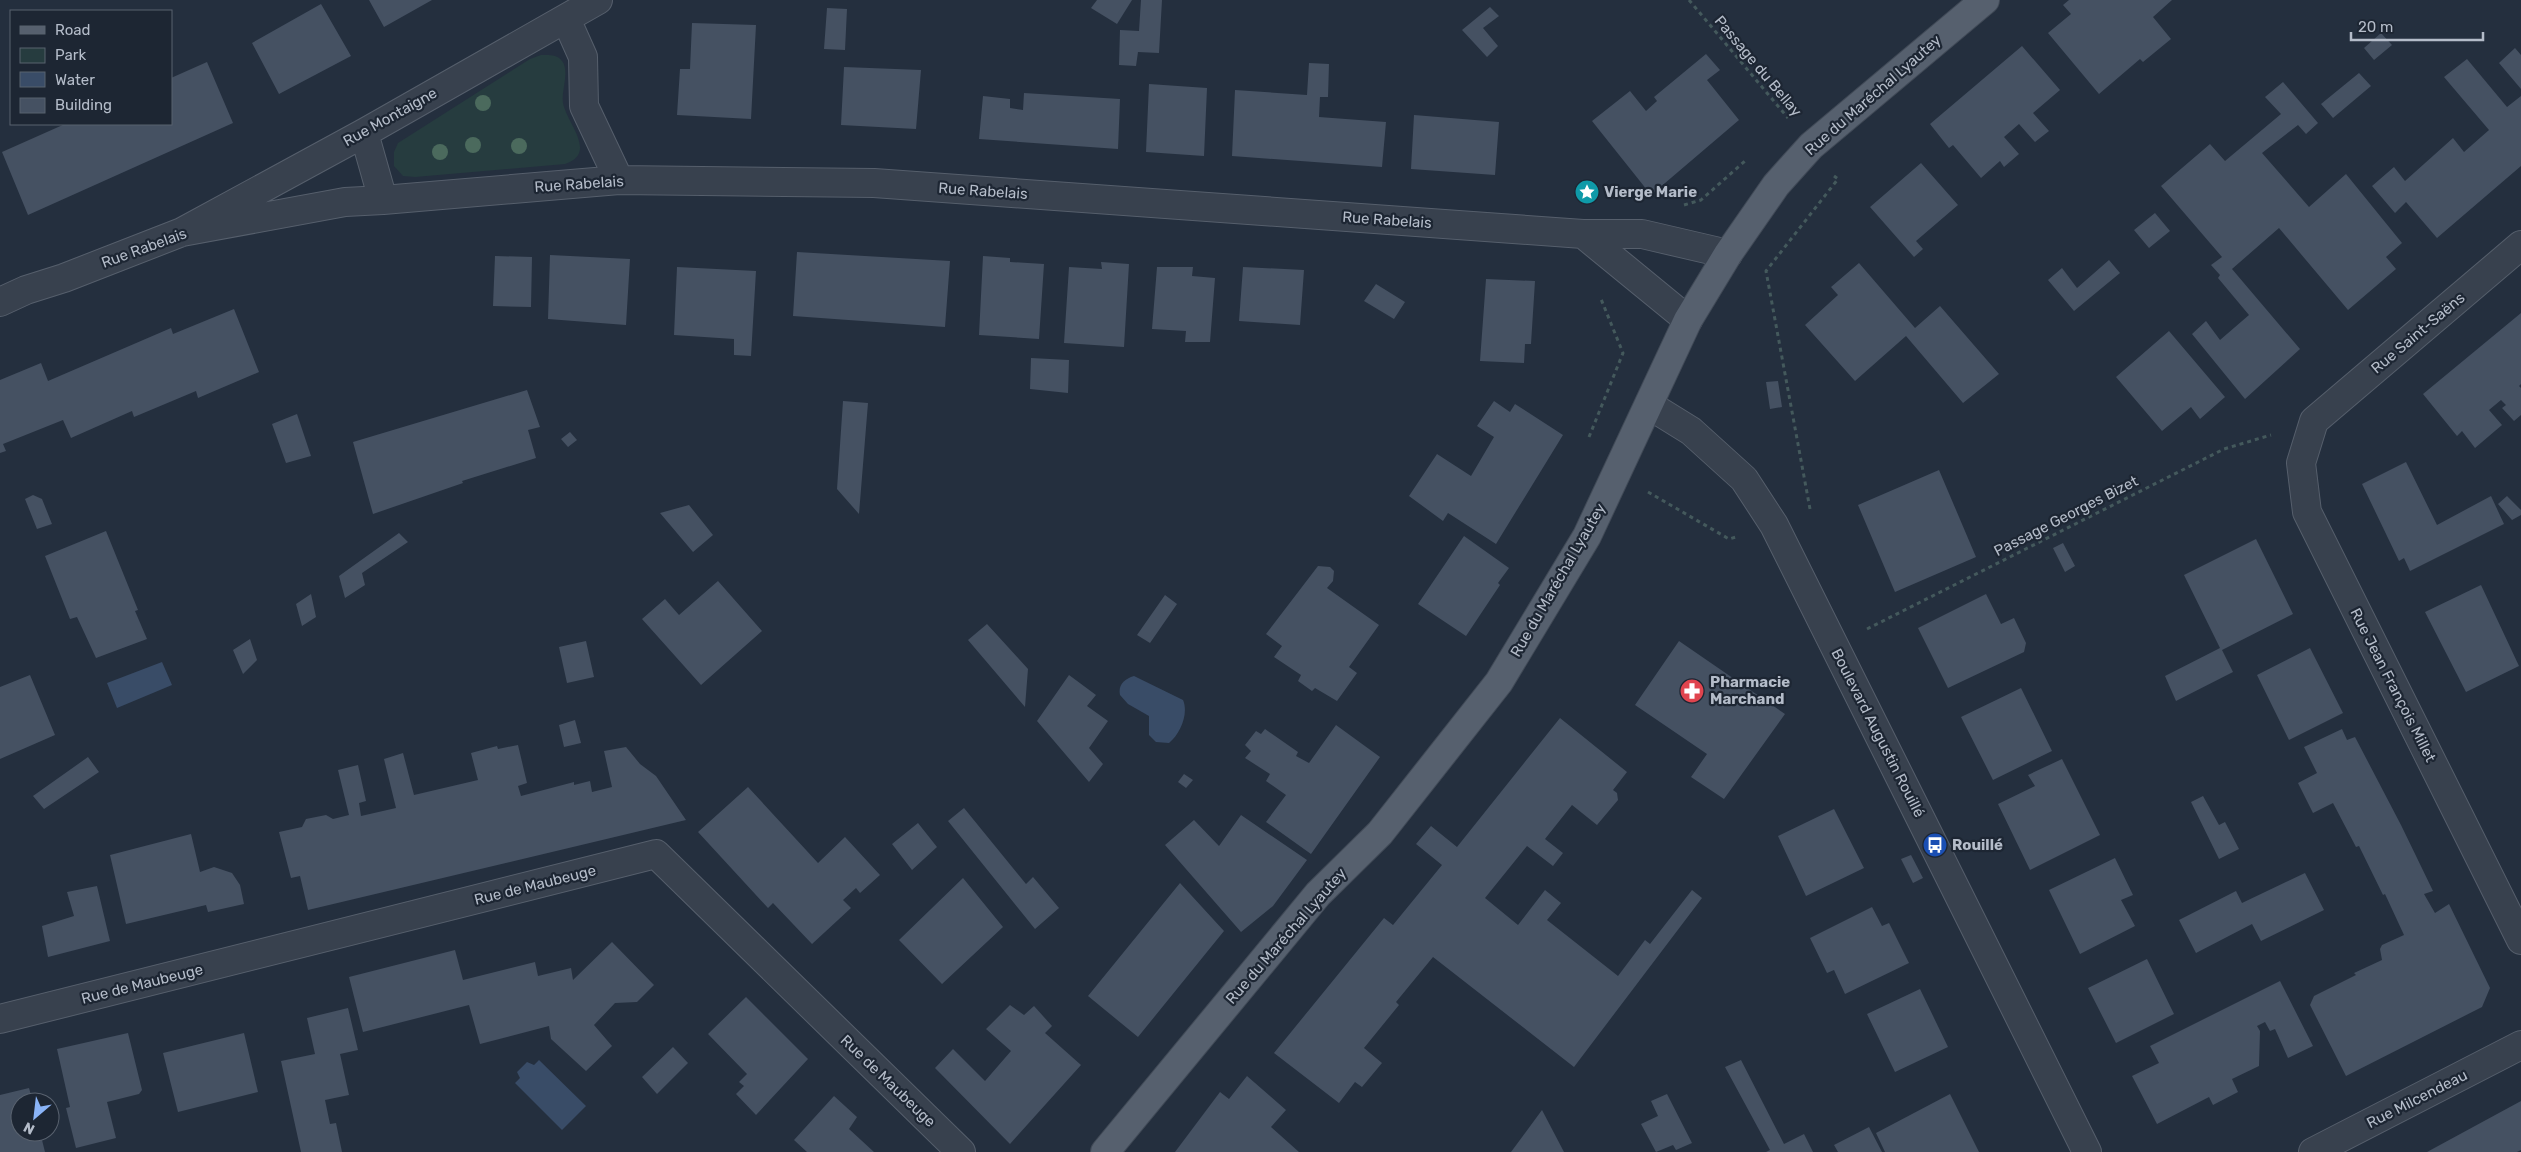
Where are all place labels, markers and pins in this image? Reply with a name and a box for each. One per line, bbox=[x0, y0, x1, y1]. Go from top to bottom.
place icon: Vierge Marie bbox=[1574, 179, 1600, 205]
place label: Vierge Marie bbox=[1604, 183, 1697, 201]
place label: Pharmacie Marchand bbox=[1710, 673, 1790, 708]
pharmacy icon: Pharmacie Marchand bbox=[1679, 678, 1705, 704]
bus stop icon: Rouillé bbox=[1922, 832, 1948, 858]
place label: Rouillé bbox=[1952, 836, 2003, 854]

